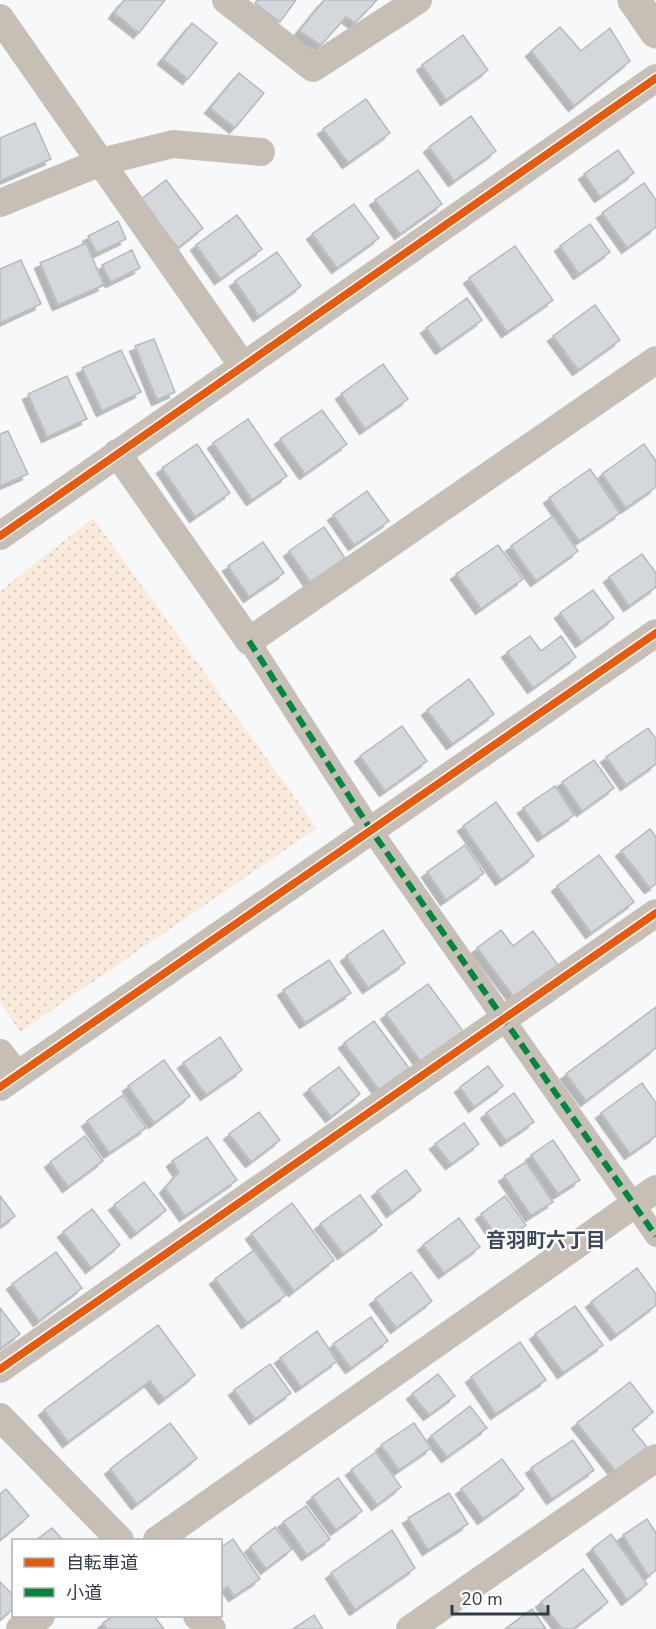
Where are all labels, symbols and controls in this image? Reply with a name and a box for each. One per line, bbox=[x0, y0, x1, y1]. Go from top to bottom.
district label: 音羽町六丁目 bbox=[486, 1227, 606, 1254]
legend bbox=[12, 1539, 222, 1617]
text: 自転車道 bbox=[66, 1551, 138, 1575]
scale bar bbox=[452, 1578, 548, 1616]
text: 小道 bbox=[66, 1581, 102, 1605]
text: 20 m bbox=[461, 1587, 503, 1611]

